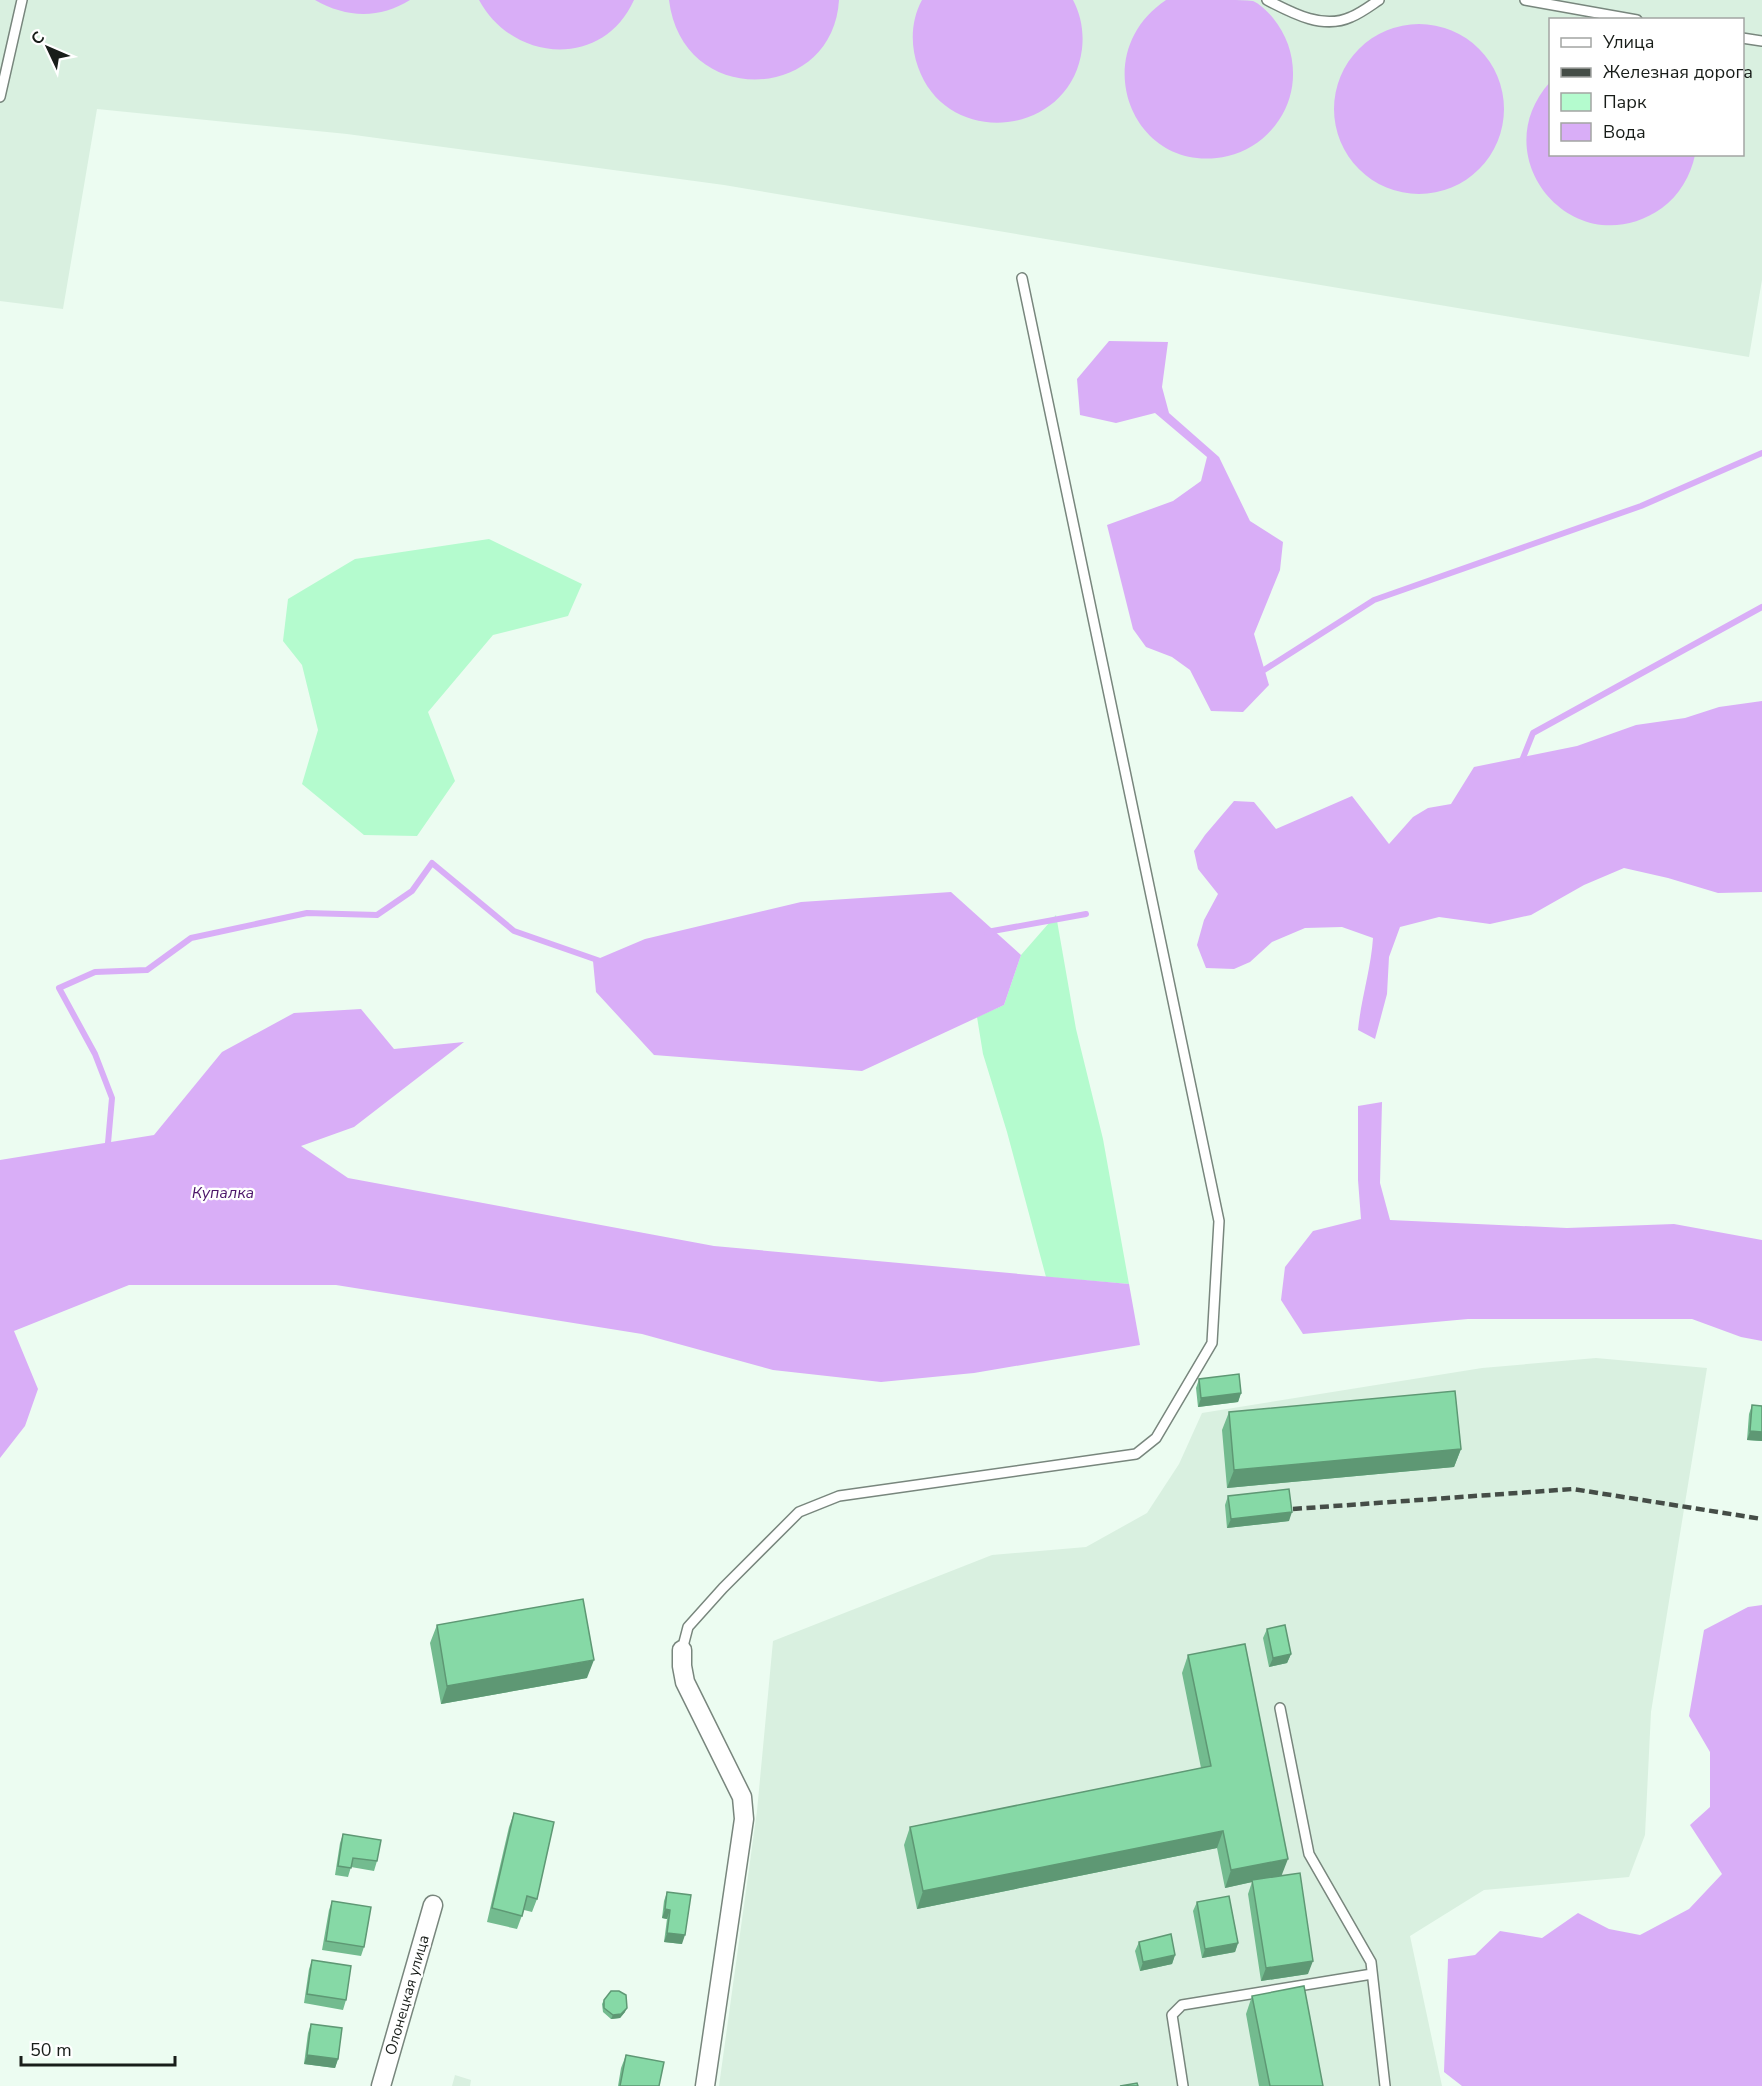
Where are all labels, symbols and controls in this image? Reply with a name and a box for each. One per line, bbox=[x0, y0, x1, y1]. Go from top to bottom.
north arrow bbox=[18, 18, 78, 78]
legend bbox=[1549, 18, 1744, 156]
text: С bbox=[26, 27, 50, 50]
text: Улица bbox=[1602, 30, 1654, 54]
text: Железная дорога bbox=[1603, 60, 1753, 84]
text: Парк bbox=[1603, 90, 1647, 114]
text: Вода bbox=[1603, 120, 1646, 144]
water label: Купалка bbox=[192, 1182, 254, 1204]
street label: Олонецкая улица bbox=[380, 1933, 434, 2057]
scale bar bbox=[21, 2029, 176, 2067]
text: 50 m bbox=[30, 2038, 72, 2062]

